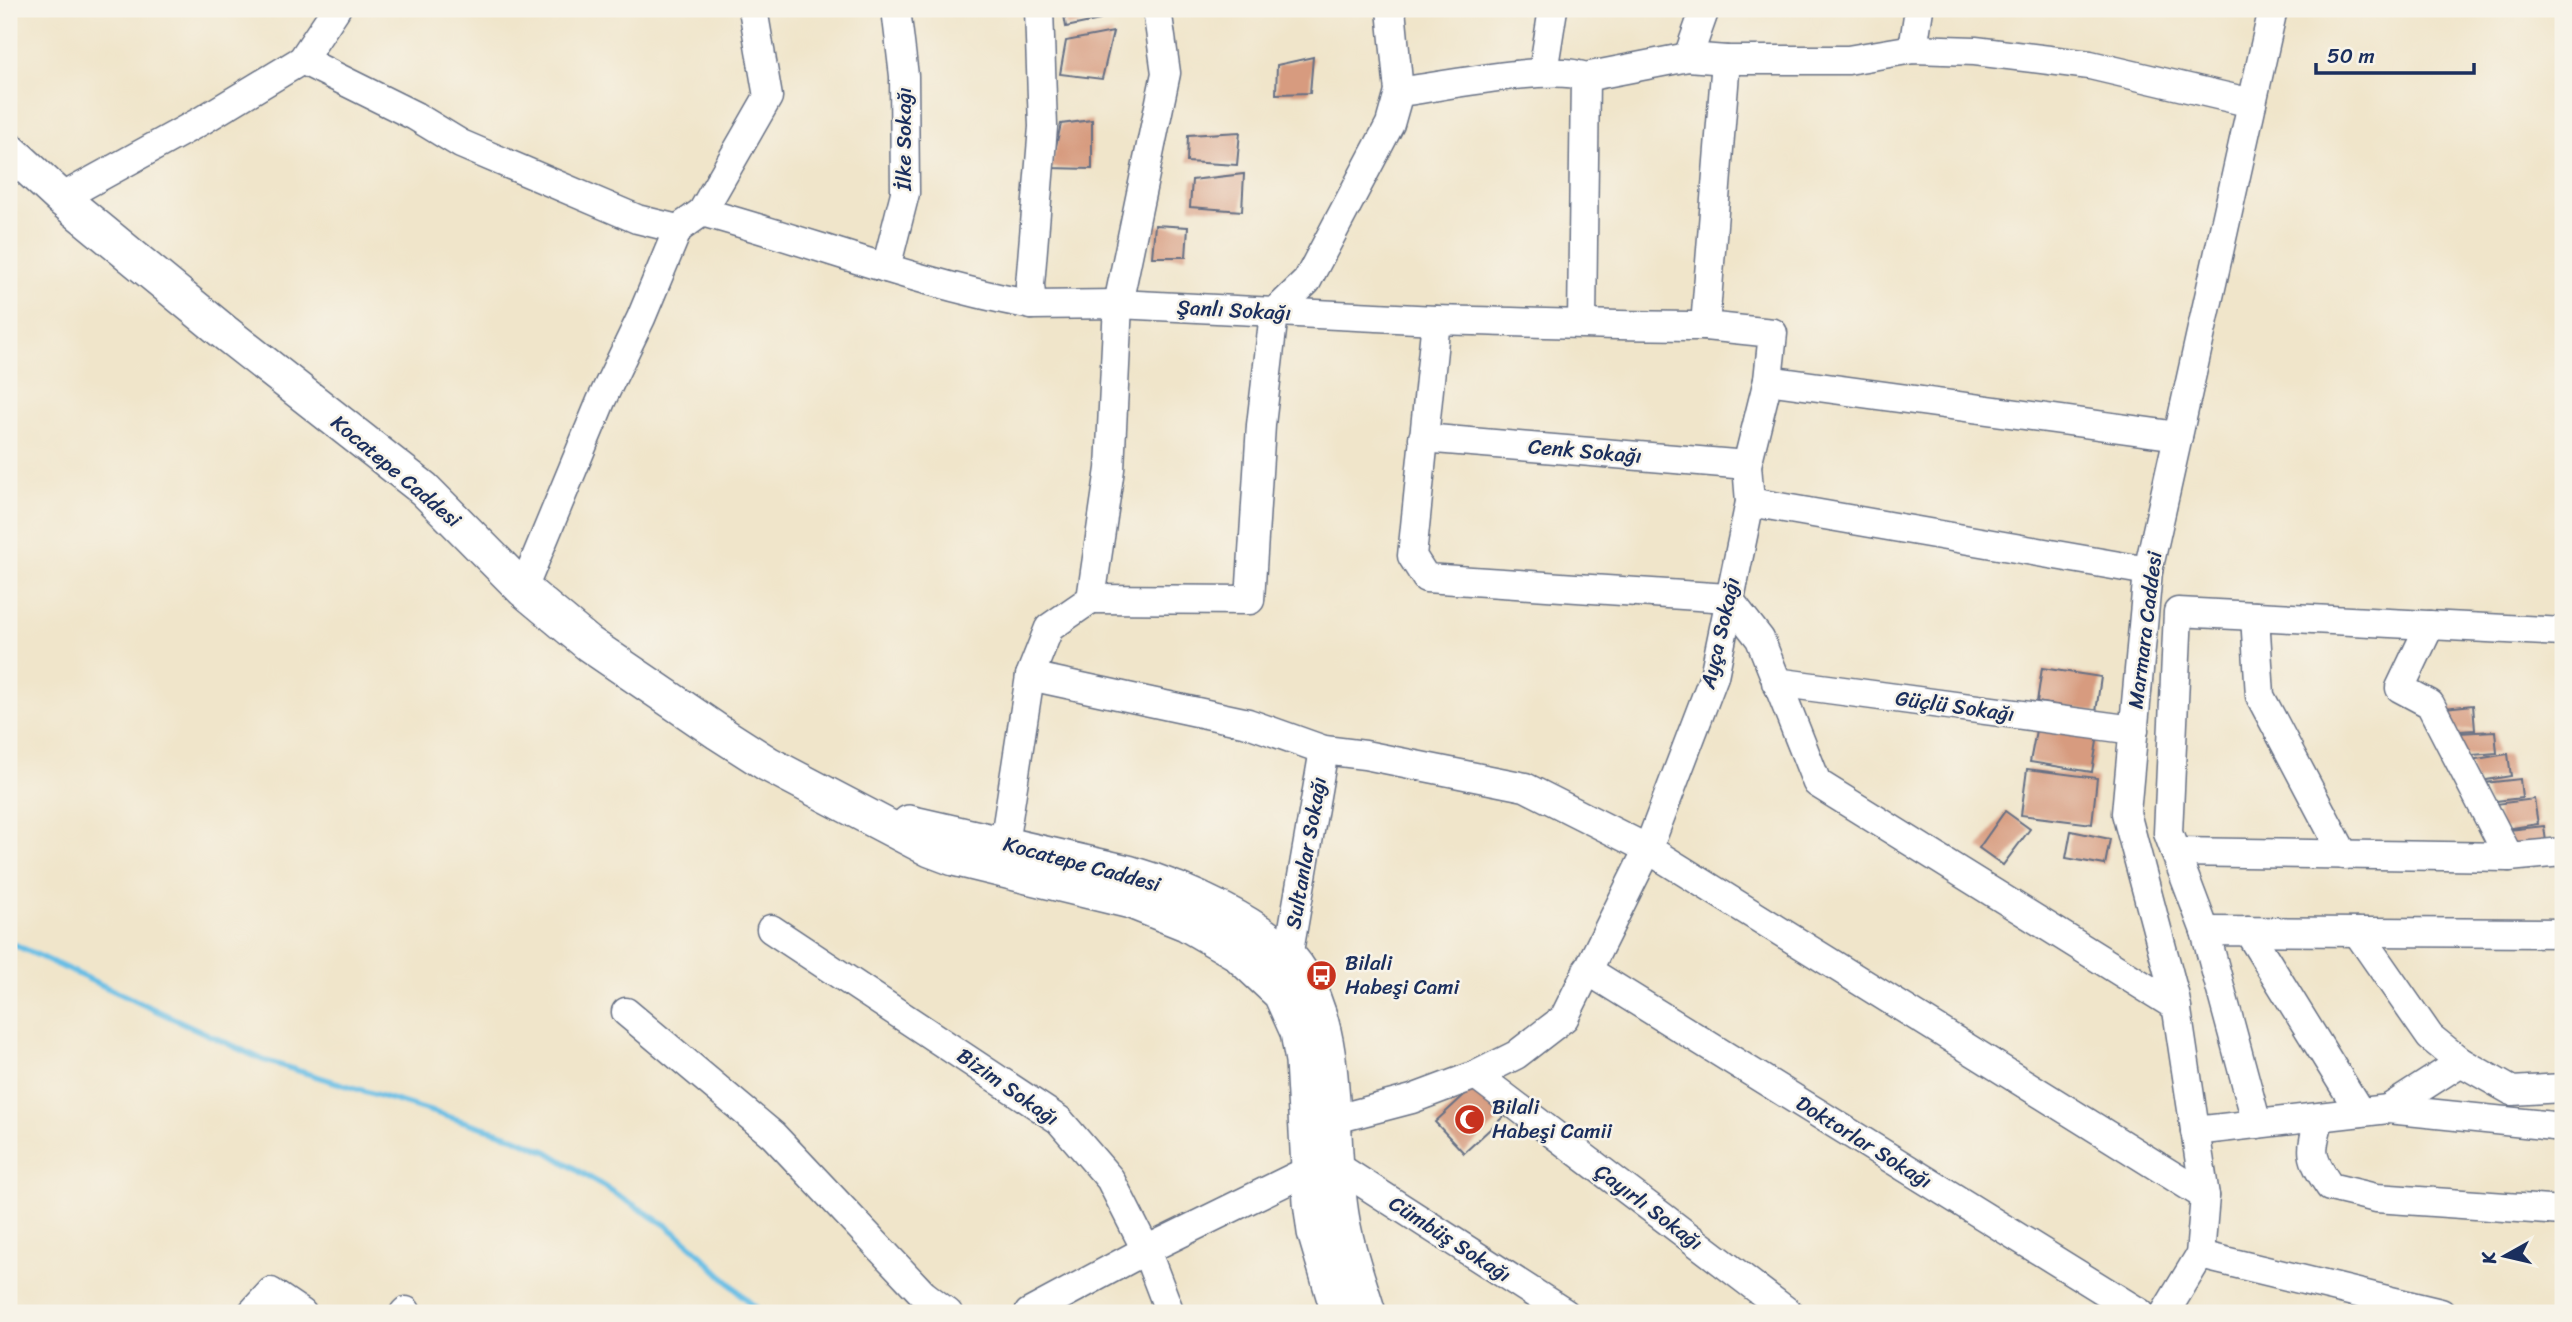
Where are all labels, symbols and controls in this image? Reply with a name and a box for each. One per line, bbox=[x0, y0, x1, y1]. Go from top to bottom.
scale bar bbox=[2316, 32, 2474, 76]
text: 50 m bbox=[2327, 37, 2375, 75]
street label: İlke Sokağı bbox=[885, 87, 923, 192]
street label: Şanlı Sokağı bbox=[1176, 288, 1292, 332]
street label: Kocatepe Caddesi bbox=[322, 405, 471, 538]
street label: Cenk Sokağı bbox=[1527, 427, 1644, 475]
street label: Marmara Caddesi bbox=[2116, 548, 2174, 711]
street label: Ayça Sokağı bbox=[1689, 573, 1751, 693]
street label: Güçlü Sokağı bbox=[1893, 679, 2017, 733]
street label: Sultanlar Sokağı bbox=[1274, 774, 1338, 932]
street label: Kocatepe Caddesi bbox=[999, 825, 1166, 904]
place label: Bilali Habeşi Cami bbox=[1345, 944, 1460, 1006]
bus stop icon: Bilali Habeşi Cami bbox=[1305, 958, 1339, 992]
street label: Bizim Sokağı bbox=[949, 1038, 1067, 1137]
street label: Doktorlar Sokağı bbox=[1788, 1085, 1940, 1199]
place label: Bilali Habeşi Camii bbox=[1492, 1088, 1613, 1150]
mosque icon: Bilali Habeşi Camii bbox=[1452, 1102, 1486, 1136]
street label: Çayırlı Sokağı bbox=[1586, 1153, 1712, 1261]
street label: Cümbüş Sokağı bbox=[1381, 1185, 1519, 1293]
north arrow bbox=[2470, 1220, 2540, 1290]
text: K bbox=[2471, 1249, 2506, 1267]

